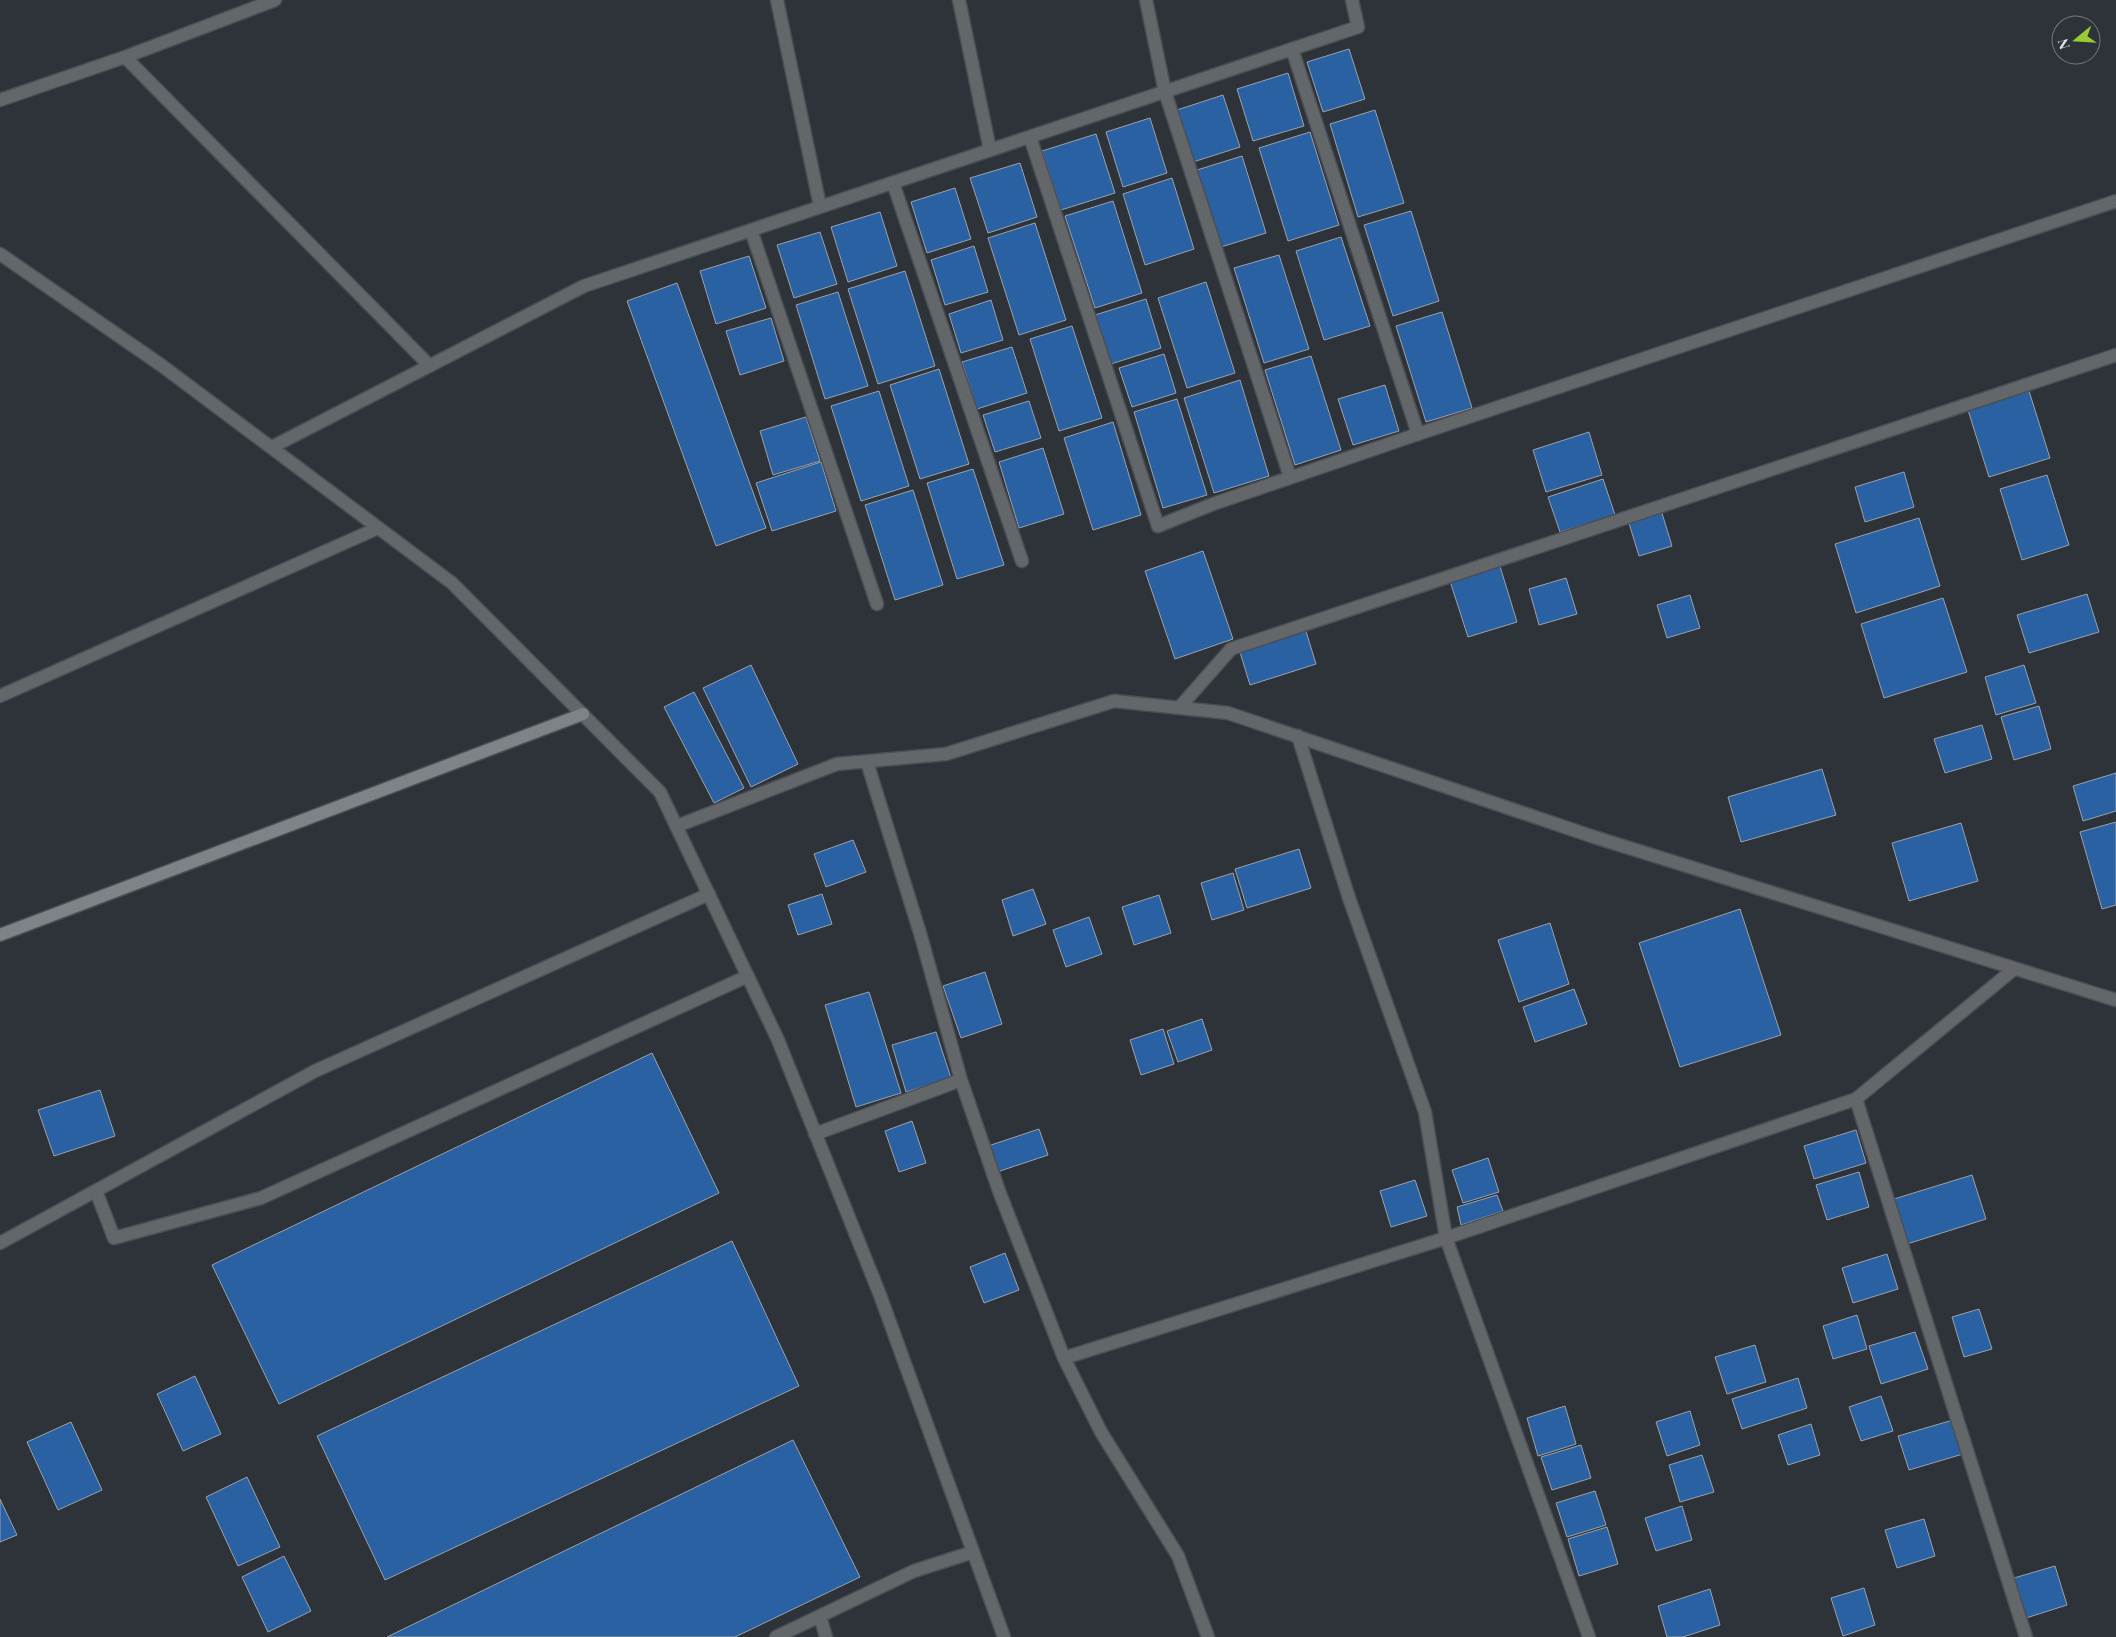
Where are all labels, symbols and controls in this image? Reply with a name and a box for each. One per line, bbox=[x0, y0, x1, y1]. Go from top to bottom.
north arrow bbox=[2051, 15, 2101, 65]
text: N bbox=[2053, 36, 2074, 52]

